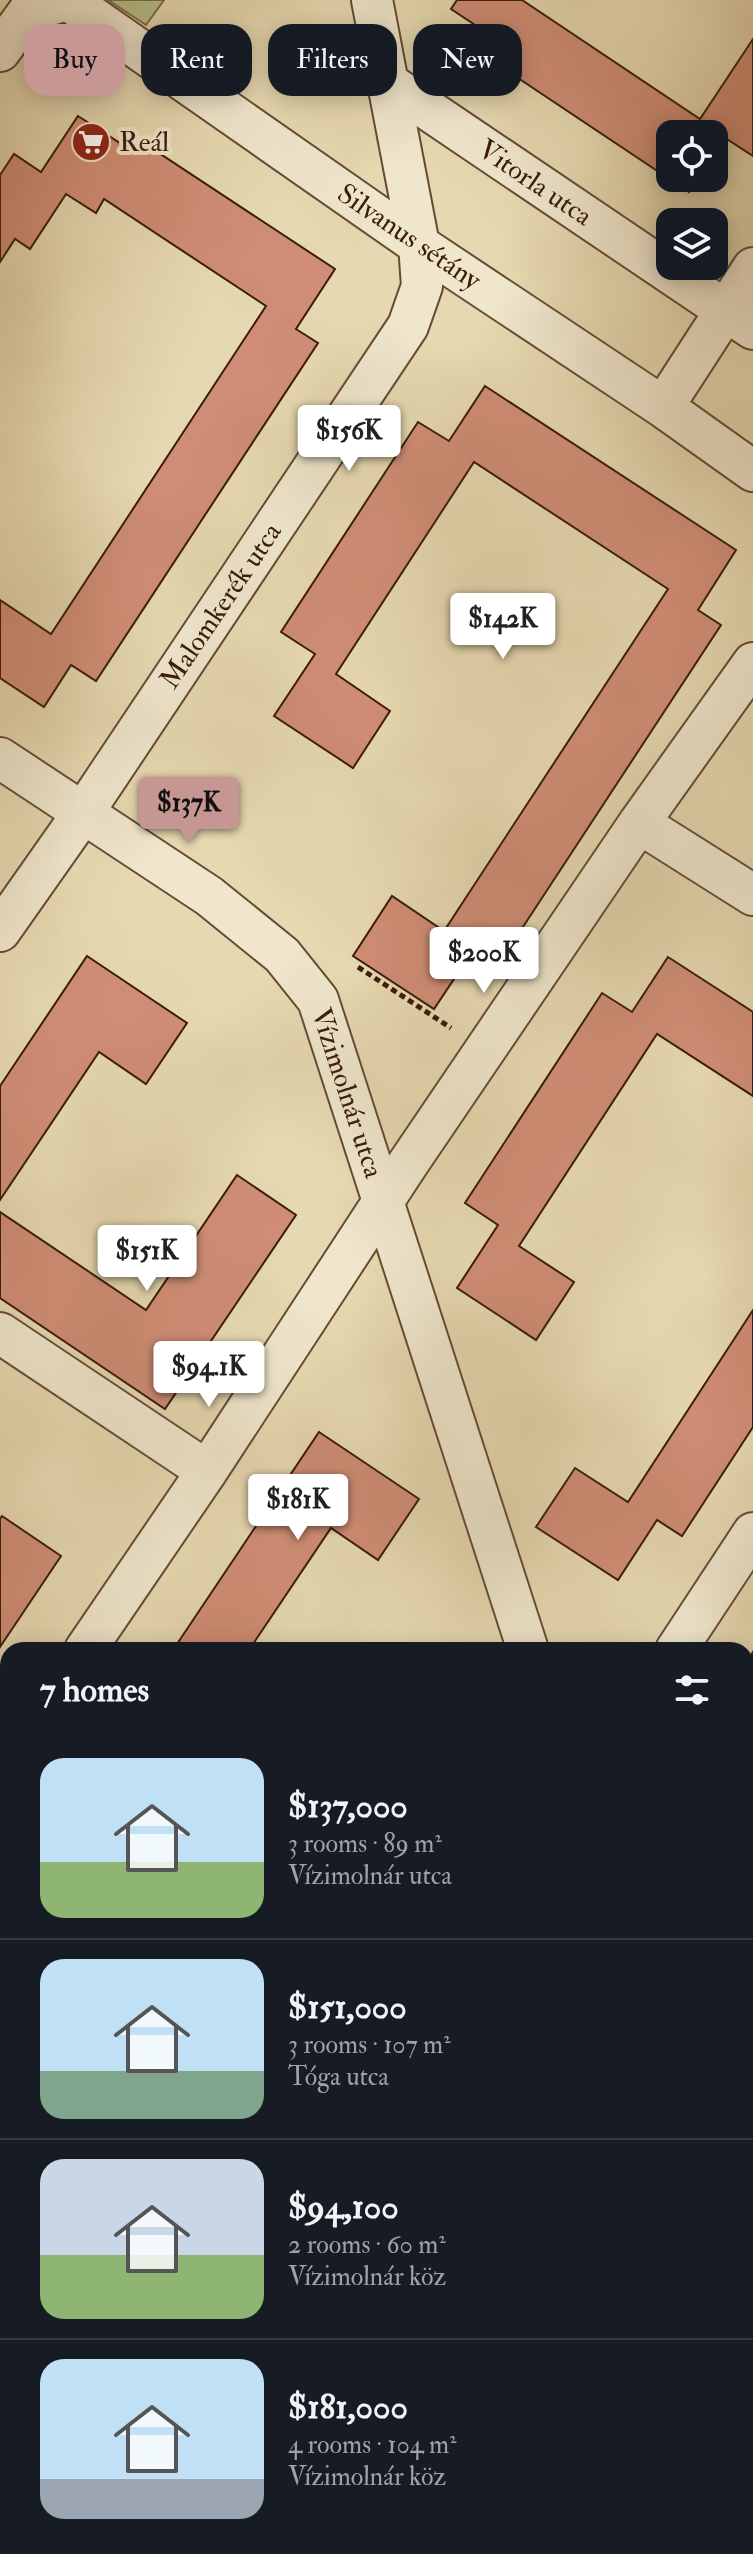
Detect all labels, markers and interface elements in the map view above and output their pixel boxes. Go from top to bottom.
chip: Buy [24,24,125,96]
chip: Rent [141,24,252,96]
chip: Filters [268,24,397,96]
chip: New [413,24,522,96]
map controls [656,120,728,280]
button: locate [656,120,728,192]
supermarket icon: Reál [70,121,112,163]
place label: Reál [119,125,169,160]
street label: Vitorla utca [471,132,599,234]
street label: Silvanus sétány [330,176,488,298]
button: layers [656,208,728,280]
pin: $156K [293,405,405,473]
text: $156K [316,415,382,447]
street label: Malomkerék utca [153,516,290,696]
pin: $142K [447,593,559,661]
text: $142K [468,603,538,635]
pin: $137K [133,777,245,845]
text: $137K [157,787,221,819]
pin: $200K [428,927,540,995]
text: $200K [448,937,520,969]
street label: Vízimolnár utca [303,1004,391,1183]
pin: $151K [91,1225,203,1293]
text: $151K [116,1235,178,1267]
pin: $94.1K [144,1341,274,1409]
text: $94.1K [171,1351,247,1383]
pin: $181K [242,1474,354,1542]
text: $181K [266,1484,330,1516]
icon: filters [670,1668,714,1712]
text: 7 homes [40,1669,149,1712]
text: $137,000 [288,1785,408,1828]
icon: home [104,1790,200,1886]
text: 3 rooms · 89 m² [288,1828,442,1860]
text: Vízimolnár utca [288,1860,452,1892]
text: $151,000 [288,1986,407,2029]
icon: home [104,1991,200,2087]
text: 3 rooms · 107 m² [288,2029,451,2061]
text: Tóga utca [288,2061,389,2093]
text: $94,100 [288,2186,399,2229]
icon: home [104,2191,200,2287]
text: 2 rooms · 60 m² [288,2229,446,2261]
text: Vízimolnár köz [288,2261,446,2293]
text: $181,000 [288,2386,408,2429]
icon: home [104,2391,200,2487]
text: 4 rooms · 104 m² [288,2429,457,2461]
text: Vízimolnár köz [288,2461,446,2493]

